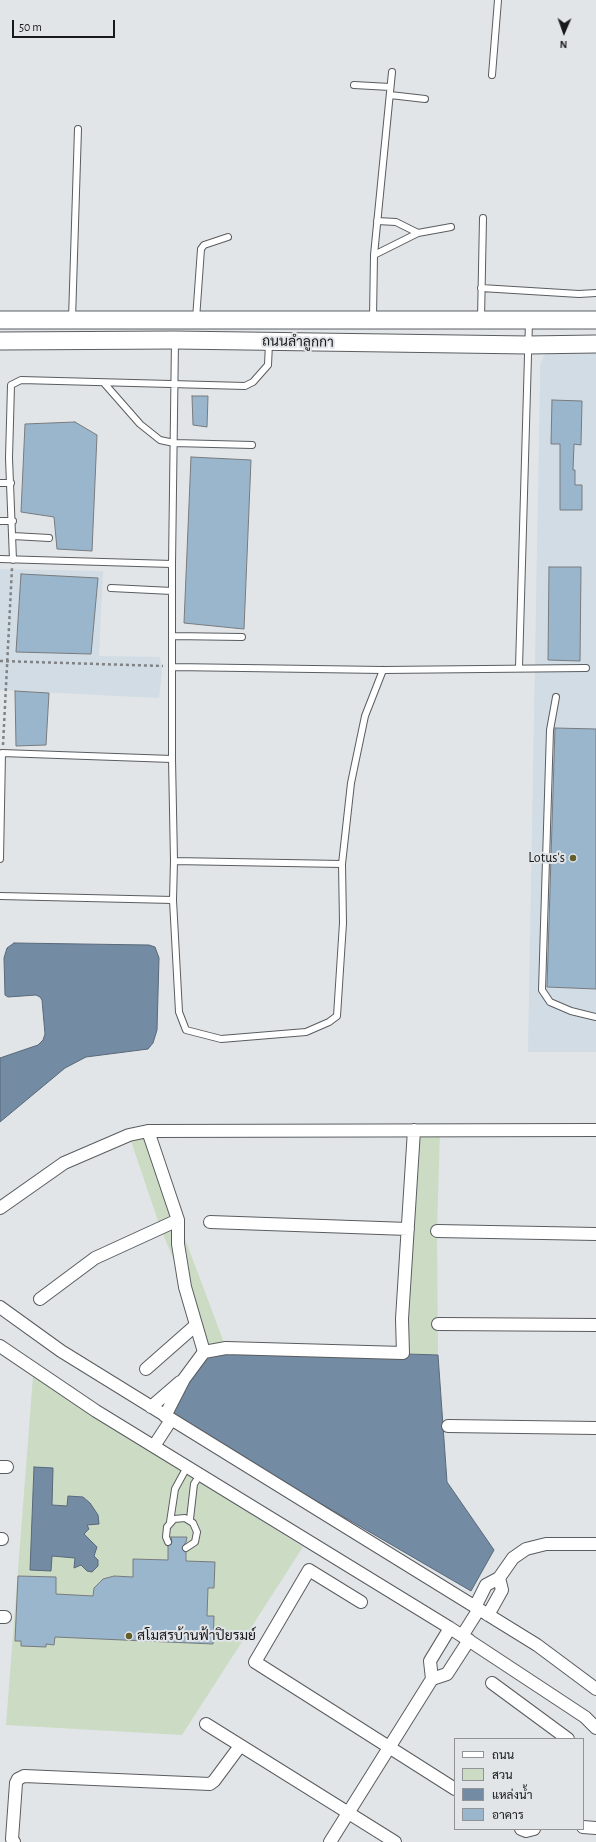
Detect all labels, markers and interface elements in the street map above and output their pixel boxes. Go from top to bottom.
scale bar [14,12,117,38]
north arrow [544,12,584,52]
text: 50 m [19,21,42,33]
text: N [560,39,568,50]
street label: ถนนลำลูกกา [262,333,334,351]
place label: Lotus's [528,850,565,866]
marker: Lotus's [568,853,578,863]
place label: สโมสรบ้านฟ้าปิยรมย์ [137,1628,256,1644]
marker: สโมสรบ้านฟ้าปิยรมย์ [124,1631,134,1641]
legend [454,1738,584,1830]
text: ถนน [492,1749,514,1761]
text: สวน [492,1769,513,1781]
text: แหล่งน้ำ [492,1789,532,1801]
text: อาคาร [492,1809,524,1821]

